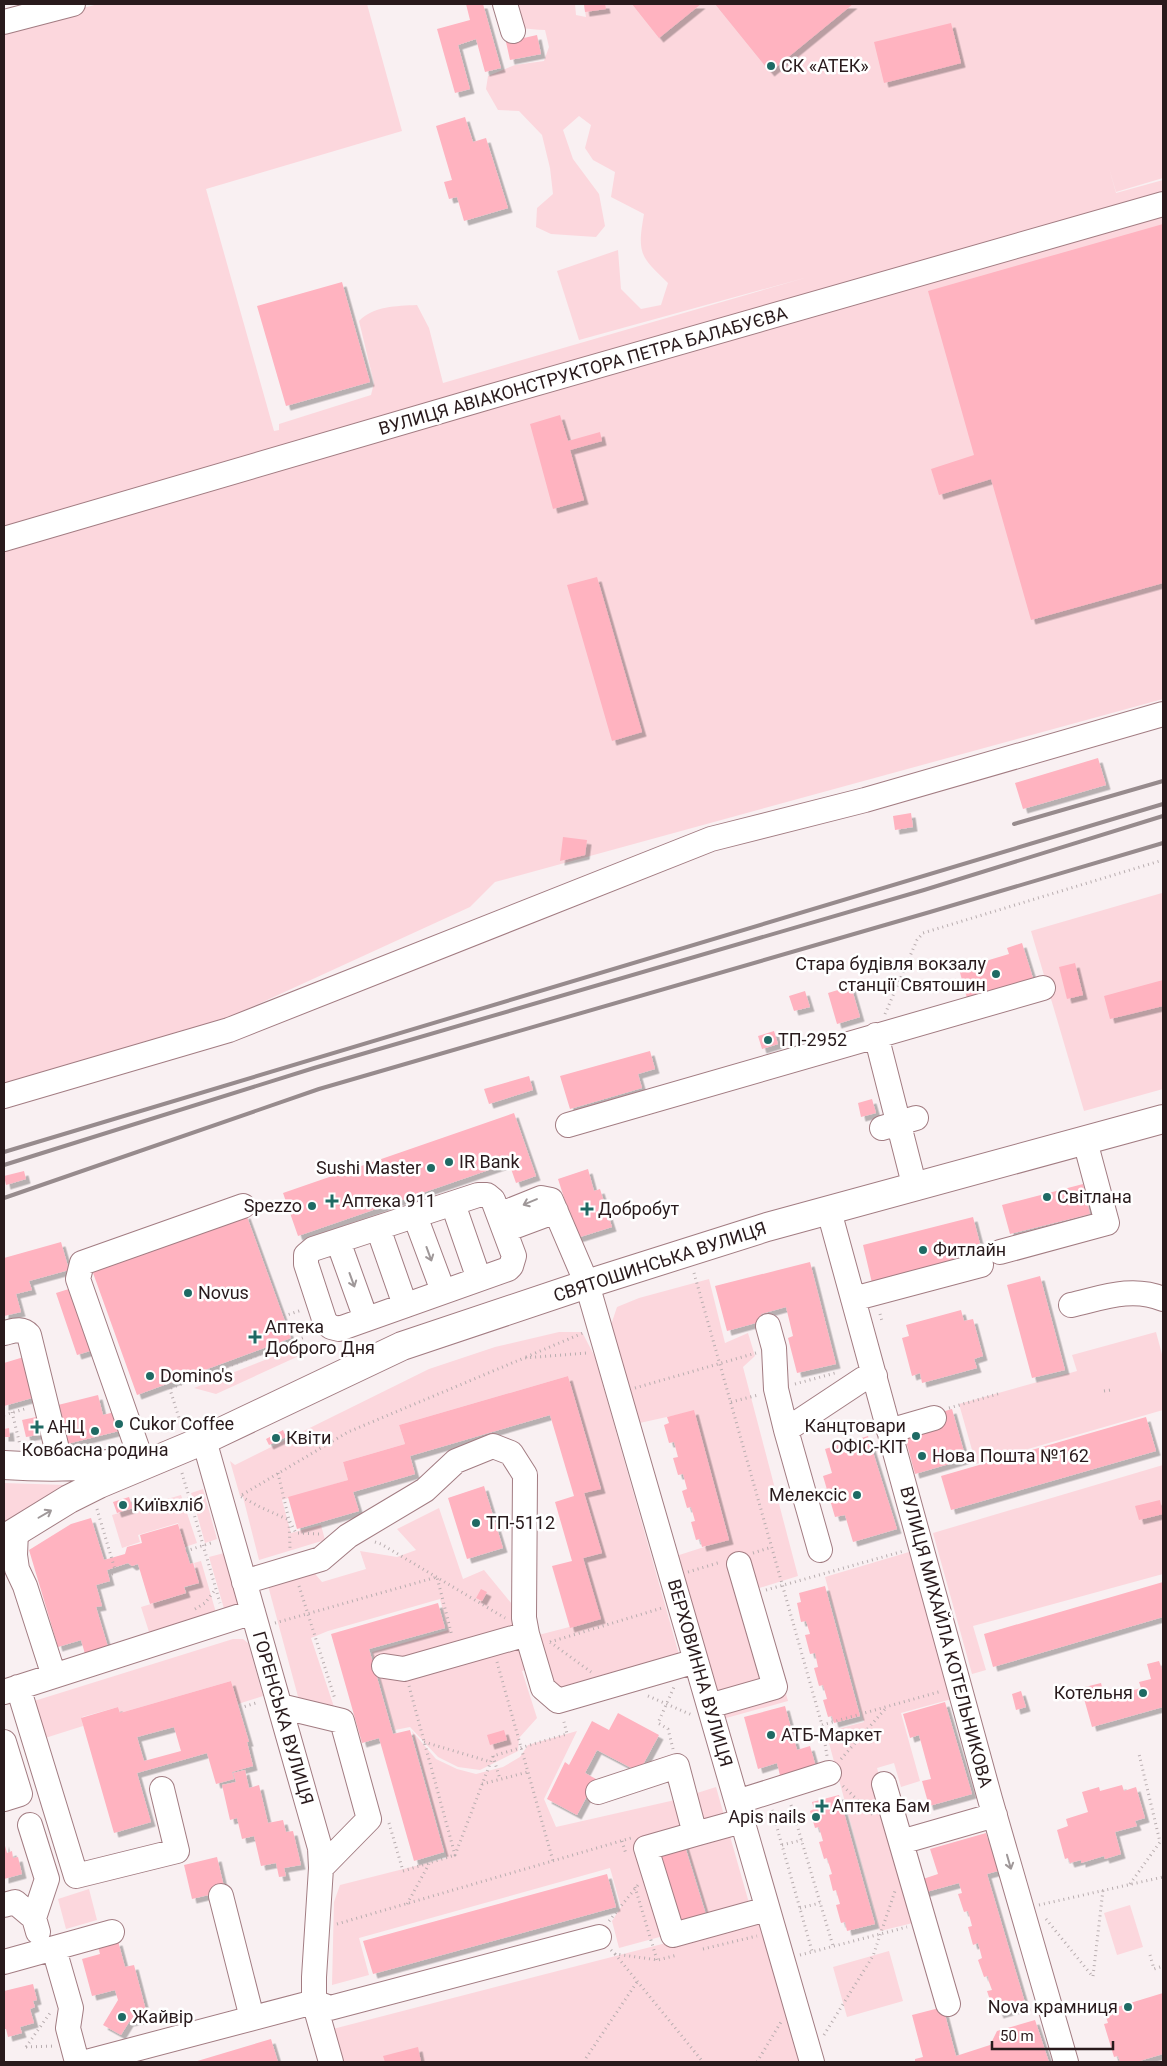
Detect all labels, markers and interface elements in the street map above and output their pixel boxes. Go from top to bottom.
place label: СК «АТЕК» [781,55,869,76]
marker: СК «АТЕК» [765,60,777,72]
street label: ВУЛИЦЯ АВІАКОНСТРУКТОРА ПЕТРА БАЛАБУЄВА [376,302,790,439]
place label: Стара будівля вокзалу станції Святошин [795,953,986,995]
marker: Стара будівля вокзалу станції Святошин [990,968,1002,980]
place label: ТП-2952 [778,1029,847,1050]
marker: ТП-2952 [762,1034,774,1046]
place label: IR Bank [459,1151,520,1172]
marker: IR Bank [443,1156,455,1168]
place label: Sushi Master [316,1157,421,1178]
marker: Sushi Master [425,1162,437,1174]
place label: Світлана [1057,1186,1132,1207]
place label: Аптека 911 [342,1190,436,1211]
marker: Світлана [1041,1191,1053,1203]
place label: Spezzo [244,1195,302,1216]
marker: Аптека 911 [326,1195,338,1207]
one-way arrow [523,1198,538,1208]
place label: Добробут [598,1198,679,1219]
marker: Spezzo [306,1200,318,1212]
marker: Добробут [580,1202,594,1216]
street label: СВЯТОШИНСЬКА ВУЛИЦЯ [551,1217,769,1306]
place label: Фитлайн [933,1239,1006,1260]
marker: Фитлайн [917,1244,929,1256]
one-way arrow [425,1245,434,1261]
one-way arrow [348,1272,357,1287]
place label: Novus [198,1282,249,1303]
marker: Novus [182,1287,194,1299]
place label: Аптека Доброго Дня [265,1316,375,1358]
marker: Аптека Доброго Дня [249,1331,261,1343]
place label: Domino's [160,1365,233,1386]
marker: Domino's [144,1370,156,1382]
place label: Cukor Coffee [129,1413,234,1434]
place label: Канцтовари ОФІС-КІТ [805,1415,906,1457]
place label: АНЦ [47,1416,85,1437]
marker: Cukor Coffee [113,1418,125,1430]
marker: АНЦ [31,1421,43,1433]
marker: Ковбасна родина [89,1425,101,1437]
place label: Квіти [286,1427,331,1448]
marker: Канцтовари ОФІС-КІТ [910,1430,922,1442]
marker: Квіти [270,1432,282,1444]
place label: Ковбасна родина [22,1439,168,1460]
place label: Нова Пошта №162 [932,1445,1089,1466]
marker: Нова Пошта №162 [916,1450,928,1462]
place label: Мелексіc [769,1484,847,1505]
street label: ВУЛИЦЯ МИХАЙЛА КОТЕЛЬНИКОВА [896,1484,997,1790]
marker: Мелексіc [851,1489,863,1501]
place label: Київхліб [133,1494,203,1515]
marker: Київхліб [117,1499,129,1511]
one-way arrow [38,1508,52,1518]
place label: ТП-5112 [486,1512,555,1533]
marker: ТП-5112 [470,1517,482,1529]
street label: ВЕРХОВИННА ВУЛИЦЯ [664,1577,737,1769]
street label: ГОРЕНСЬКА ВУЛИЦЯ [249,1629,318,1807]
place label: Котельня [1054,1682,1133,1703]
marker: Котельня [1137,1687,1149,1699]
place label: АТБ-Маркет [781,1724,882,1745]
marker: АТБ-Маркет [765,1729,777,1741]
place label: Аптека Бам [832,1795,930,1816]
marker: Аптека Бам [816,1800,828,1812]
place label: Apis nails [728,1806,806,1827]
marker: Apis nails [810,1811,822,1823]
one-way arrow [1004,1854,1014,1870]
place label: Nova крамниця [988,1996,1118,2017]
marker: Nova крамниця [1122,2001,1134,2013]
place label: Жайвір [132,2006,193,2027]
marker: Жайвір [116,2011,128,2023]
scale bar [992,2018,1113,2050]
text: 50 m [1000,2027,1034,2045]

